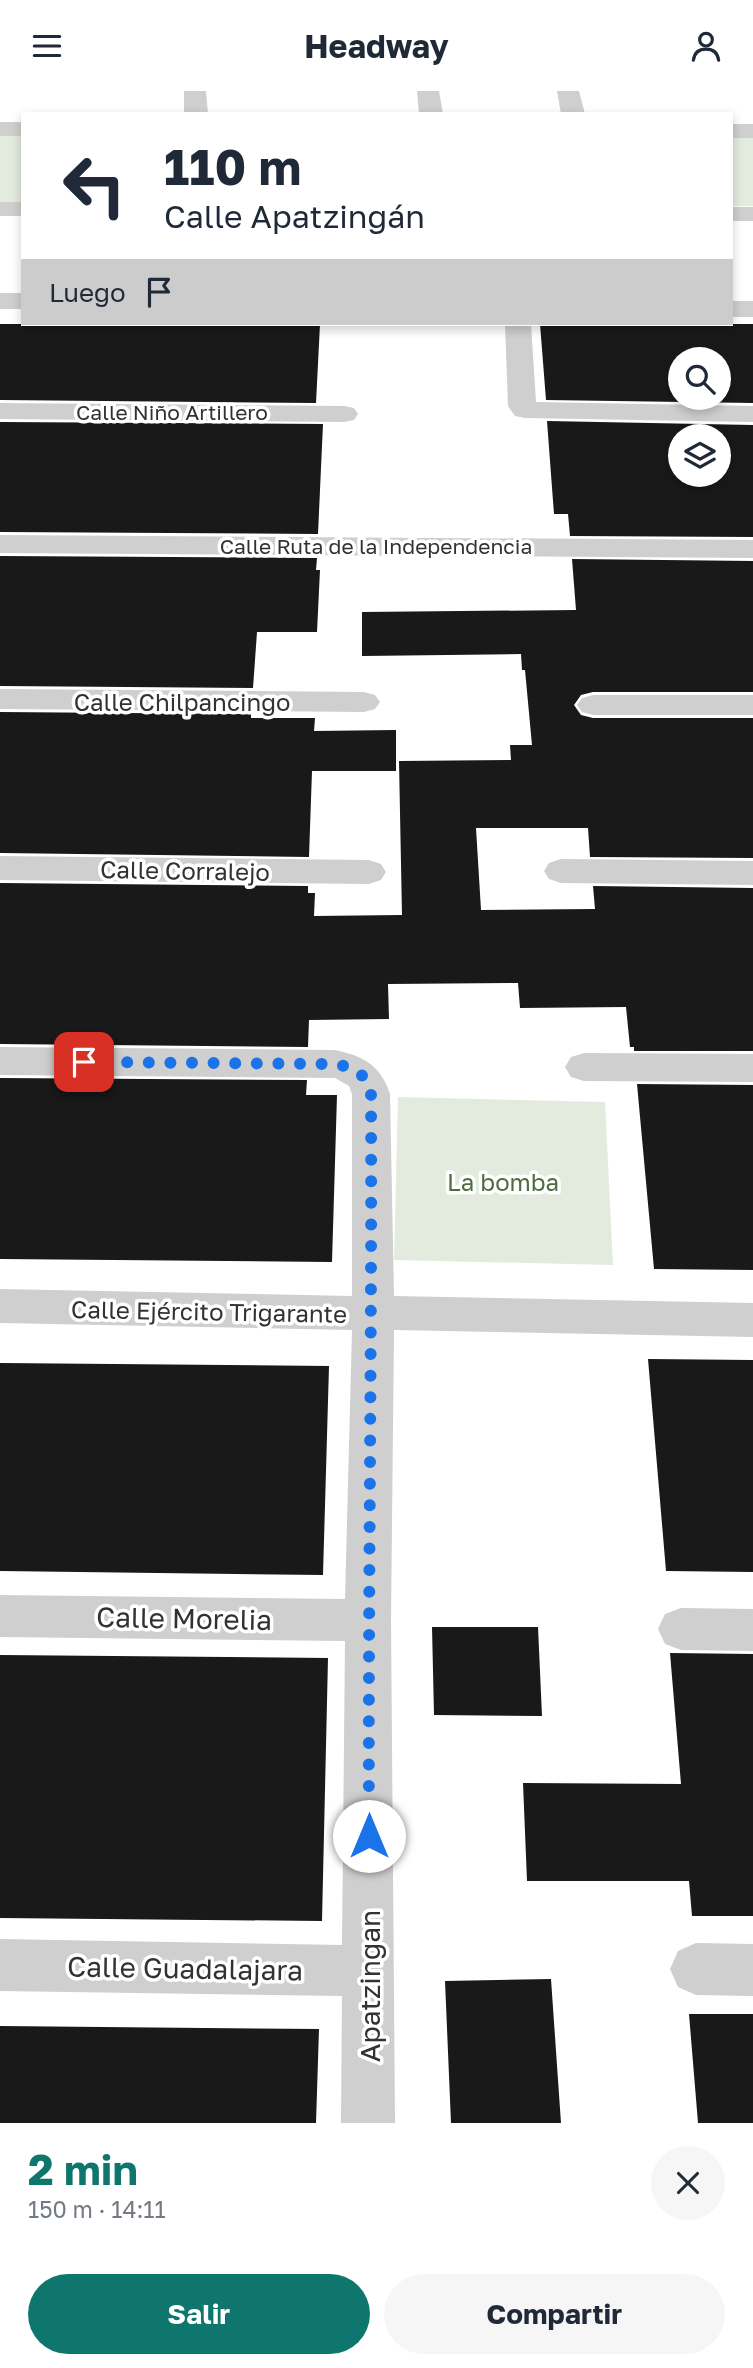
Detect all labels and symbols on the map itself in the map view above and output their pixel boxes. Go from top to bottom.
street label: Calle Niño Artillero [76,399,268,425]
street label: Calle Ruta de la Independencia [220,533,532,559]
street label: Calle Chilpancingo [74,687,290,716]
street label: Calle Corralejo [100,854,270,886]
pin [54,1032,114,1092]
park label: La bomba [447,1167,559,1196]
street label: Calle Ejército Trigarante [71,1294,347,1328]
street label: Calle Morelia [96,1600,272,1636]
position arrow [332,1799,406,1873]
street label: Apatzingan [353,1910,386,2062]
street label: Calle Guadalajara [67,1949,303,1987]

